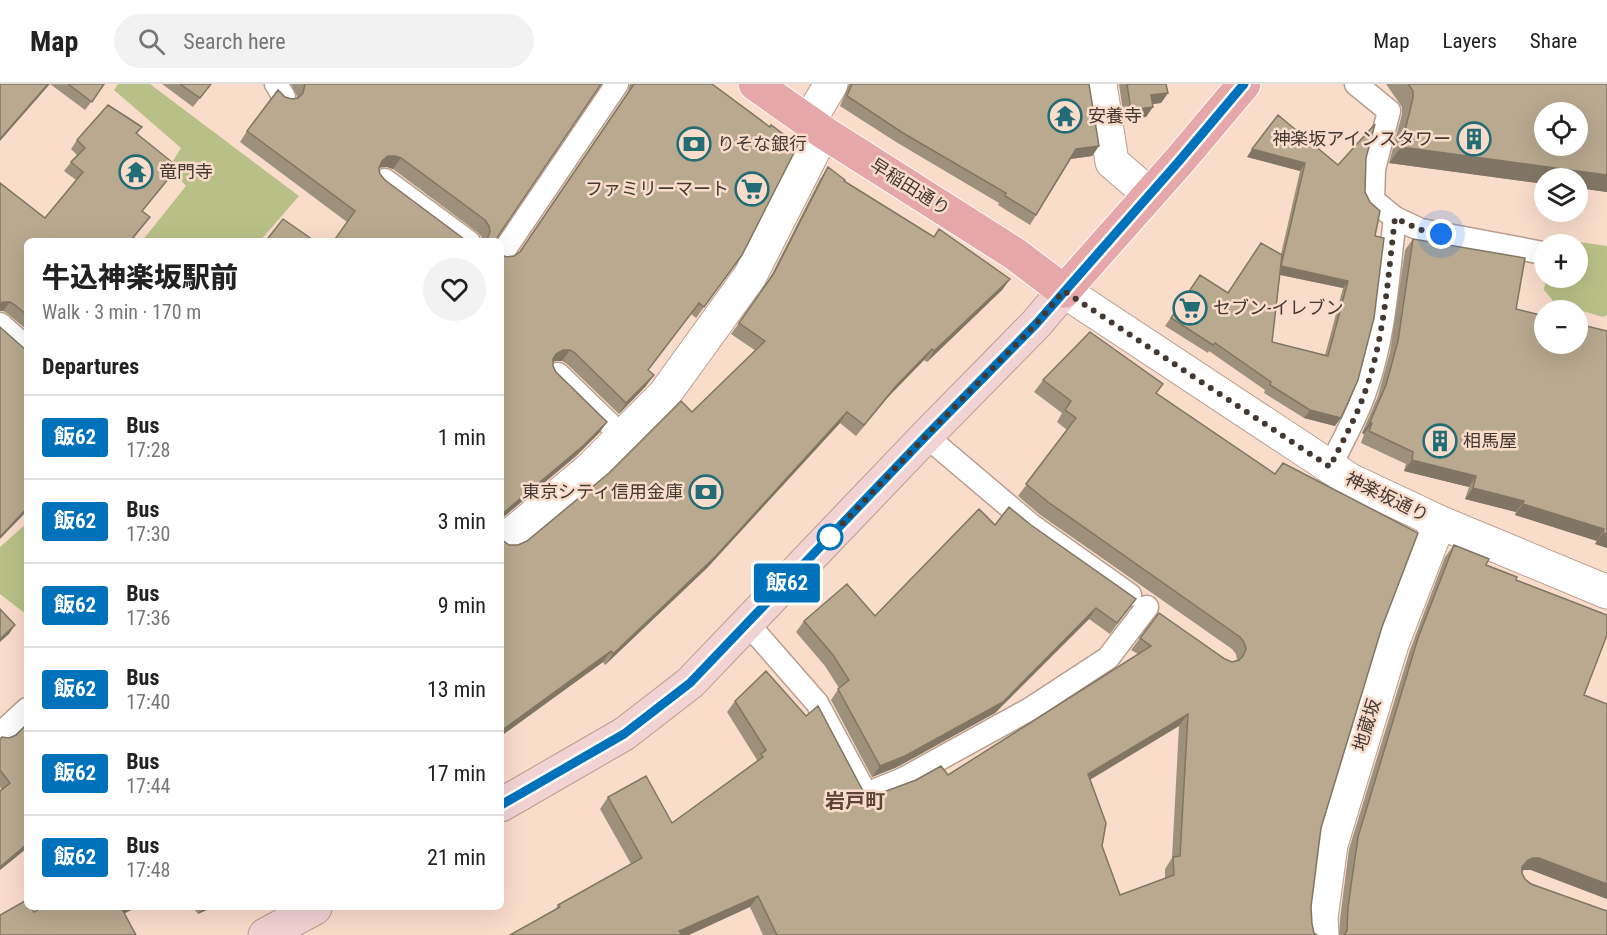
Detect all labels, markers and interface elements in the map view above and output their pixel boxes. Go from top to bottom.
search box [114,14,534,68]
text: Map [30,25,78,58]
icon: search [135,25,168,58]
text: Search here [183,29,286,54]
text: Map [1373,29,1410,53]
text: Layers [1443,29,1497,53]
text: Share [1530,29,1577,53]
temple icon: 安養寺 [1047,98,1083,134]
map controls [1534,102,1588,354]
button: locate [1534,102,1588,156]
place label: 安養寺 [1088,105,1142,126]
building icon: 神楽坂アインスタワー [1456,121,1492,157]
bank icon: りそな銀行 [676,126,712,162]
place label: 神楽坂アインスタワー [1272,128,1451,149]
place label: りそな銀行 [717,133,807,154]
temple icon: 竜門寺 [118,154,154,190]
street label: 早稲田通り [867,154,954,219]
place label: 竜門寺 [159,161,213,182]
button: layers [1534,168,1588,222]
supermarket icon: ファミリーマート [734,171,770,207]
place label: ファミリーマート [585,178,729,199]
your location [1426,219,1456,249]
button: + [1534,234,1588,288]
button: heart [423,258,486,321]
text: 牛込神楽坂駅前 [42,261,238,294]
supermarket icon: セブン-イレブン [1172,290,1208,326]
place label: セブン-イレブン [1213,297,1343,318]
text: Walk · 3 min · 170 m [42,300,201,324]
button: − [1534,300,1588,354]
text: Departures [42,354,139,379]
text: Bus [126,413,159,438]
building icon: 相馬屋 [1422,423,1458,459]
text: 飯62 [54,425,96,449]
text: 1 min [438,425,486,450]
place label: 相馬屋 [1463,430,1517,451]
text: 17:28 [126,438,170,462]
street label: 神楽坂通り [1342,467,1432,526]
bank icon: 東京シティ信用金庫 [688,474,724,510]
place label: 東京シティ信用金庫 [522,481,683,502]
text: Bus [126,497,159,522]
text: 飯62 [54,509,96,533]
text: 3 min [438,509,486,534]
text: 17:30 [126,522,170,546]
unlabelled marker [817,524,843,550]
line badge: 飯62 [752,564,822,602]
text: 飯62 [766,571,808,595]
text: Bus [126,581,159,606]
text: 飯62 [54,593,96,617]
text: 9 min [438,593,486,618]
text: 17:36 [126,606,170,630]
text: Bus [126,665,159,690]
text: 飯62 [54,677,96,701]
text: 13 min [427,677,486,702]
text: 17:40 [126,690,170,714]
street label: 地蔵坂 [1349,696,1384,754]
text: Bus [126,749,159,774]
text: 飯62 [54,761,96,785]
text: 17 min [427,761,486,786]
text: 17:44 [126,774,170,798]
district label: 岩戸町 [825,789,885,813]
text: Bus [126,833,159,858]
text: 飯62 [54,845,96,869]
text: 21 min [427,845,486,870]
text: 17:48 [126,858,170,882]

